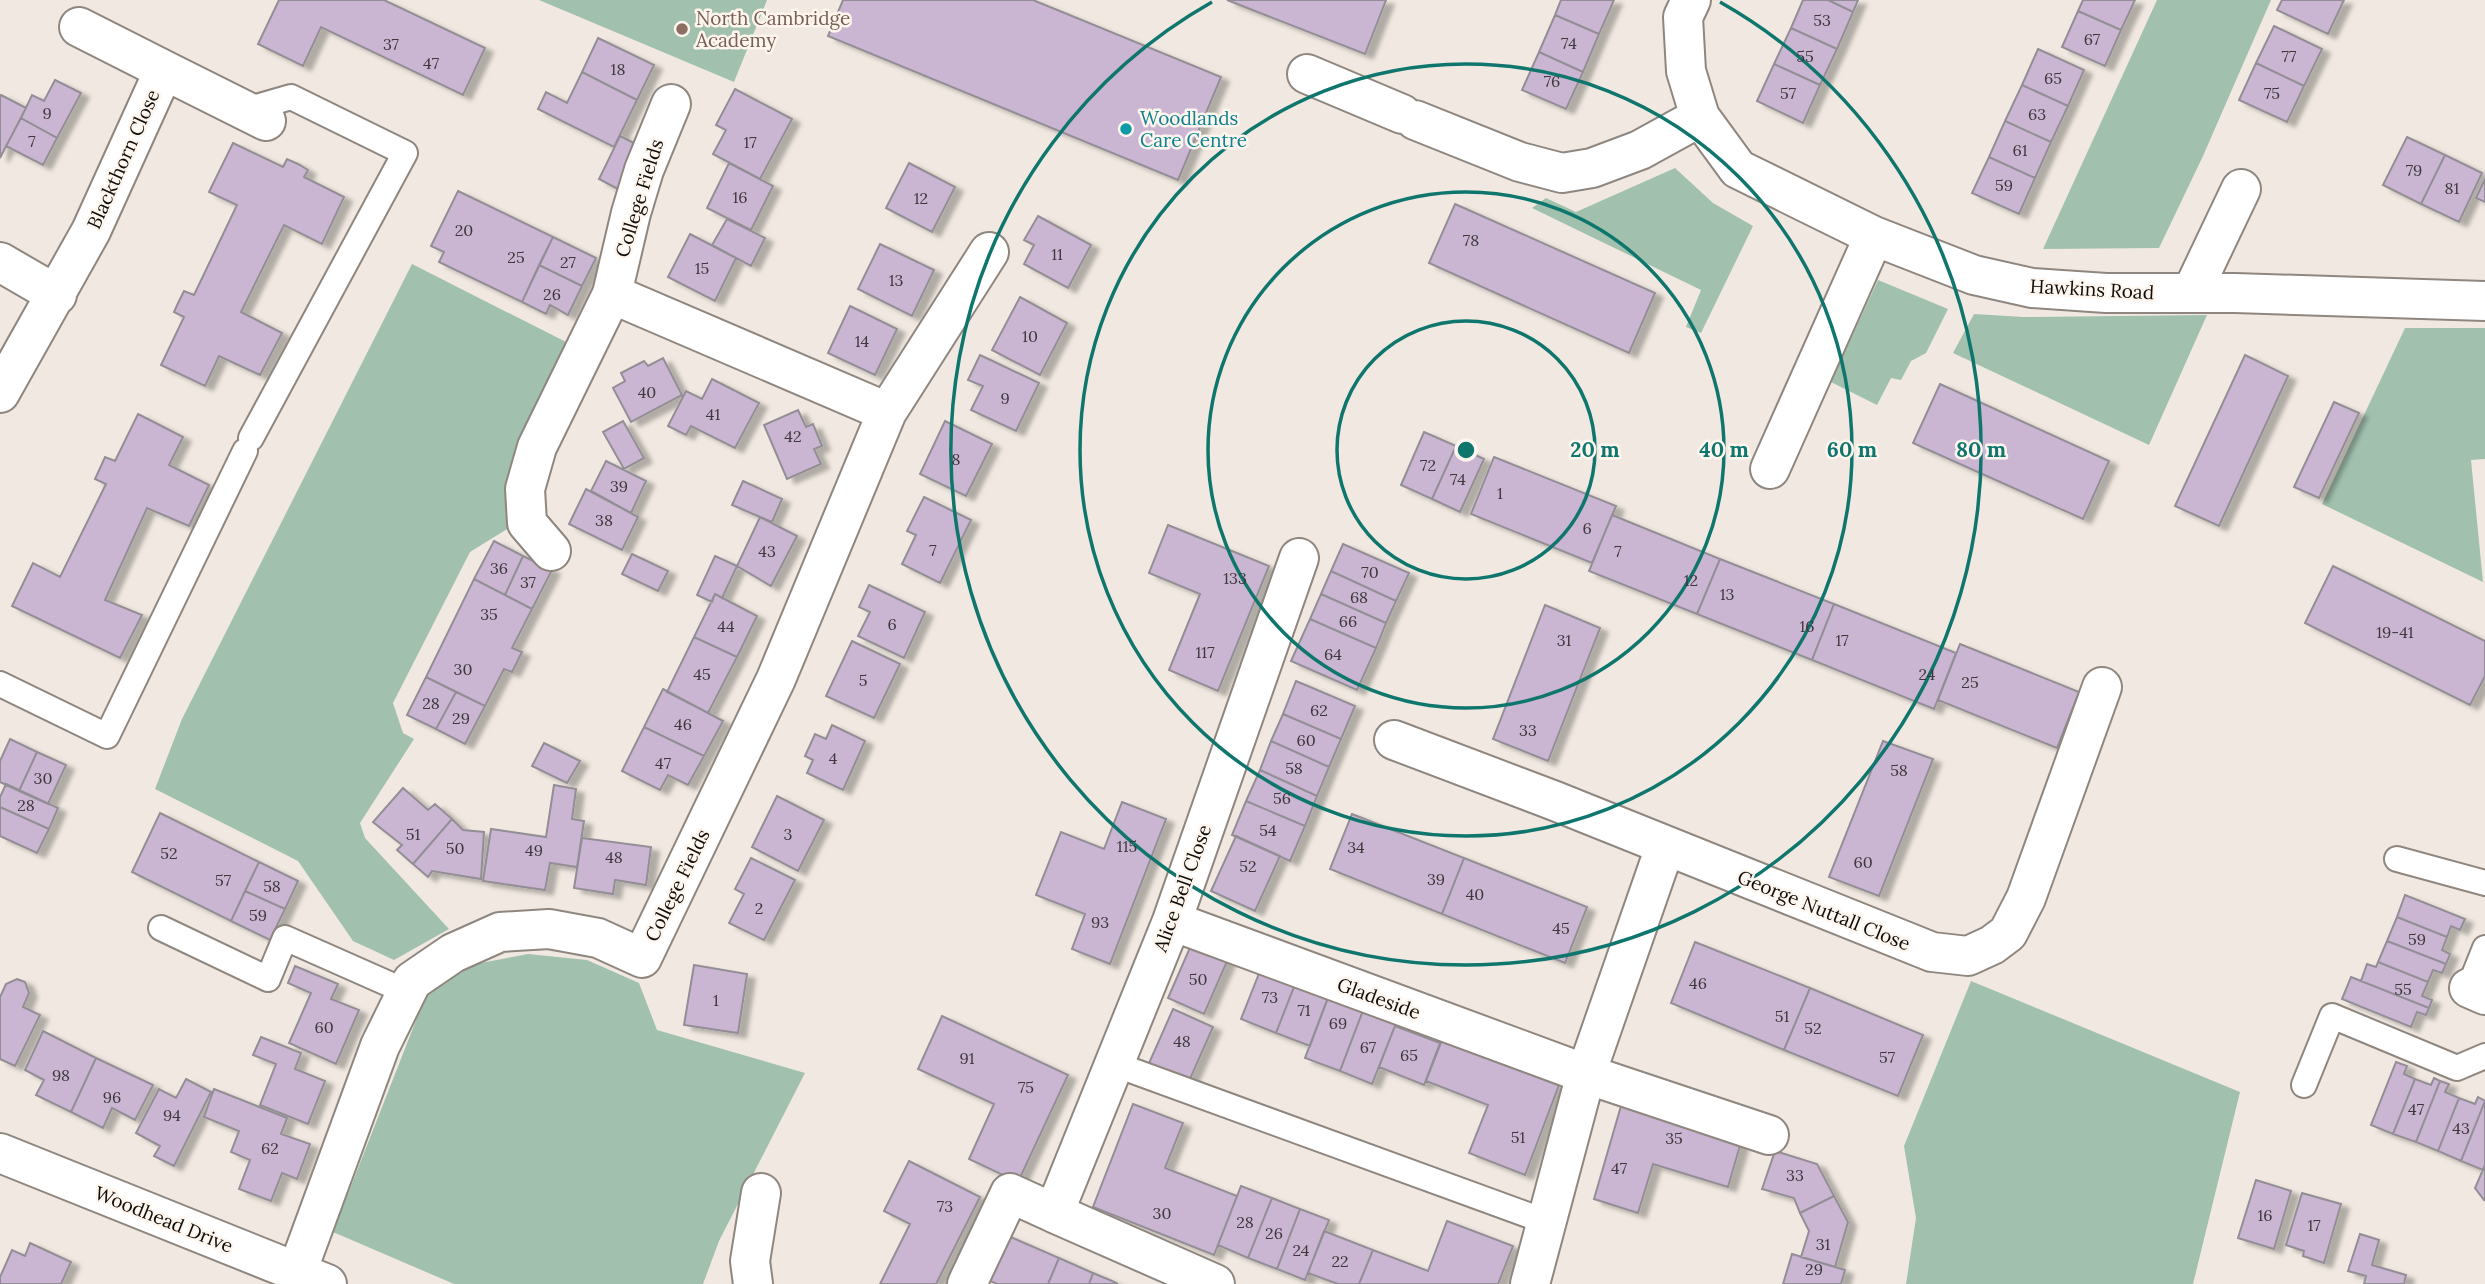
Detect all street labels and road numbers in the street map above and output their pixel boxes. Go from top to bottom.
street label: Blackthorn Close [81,86,165,232]
street label: College Fields [610,136,668,260]
street label: Hawkins Road [2029,274,2155,304]
street label: Alice Bell Close [1147,821,1216,956]
street label: College Fields [639,825,715,945]
street label: George Nuttall Close [1734,864,1914,956]
street label: Gladeside [1334,972,1424,1024]
street label: Woodhead Drive [91,1180,237,1258]

